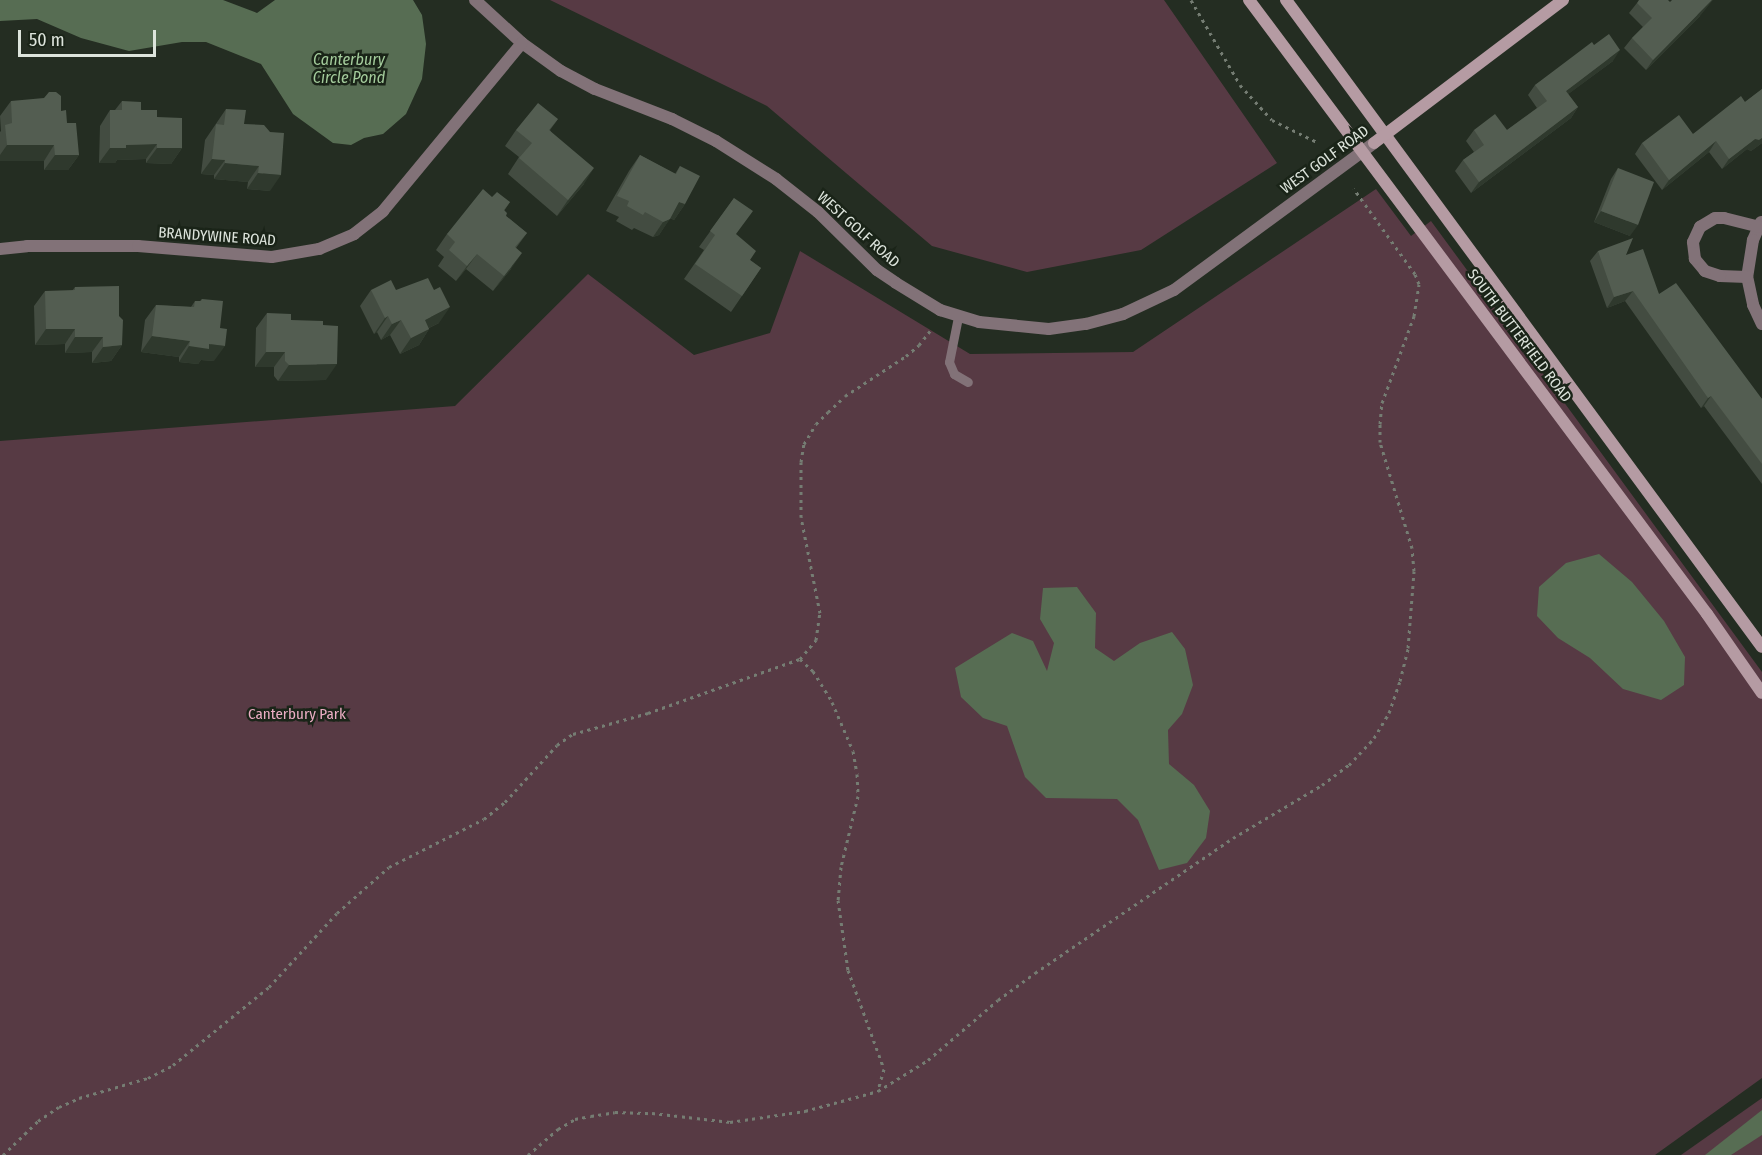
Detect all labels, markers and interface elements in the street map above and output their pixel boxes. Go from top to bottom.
scale bar [21,18,159,56]
text: 50 m [29,29,65,51]
water label: Canterbury Circle Pond [313,50,385,88]
street label: WEST GOLF ROAD [1277,122,1373,198]
street label: WEST GOLF ROAD [813,188,903,272]
street label: BRANDYWINE ROAD [158,224,276,250]
street label: SOUTH BUTTERFIELD ROAD [1463,266,1575,406]
park label: Canterbury Park [248,706,346,724]

